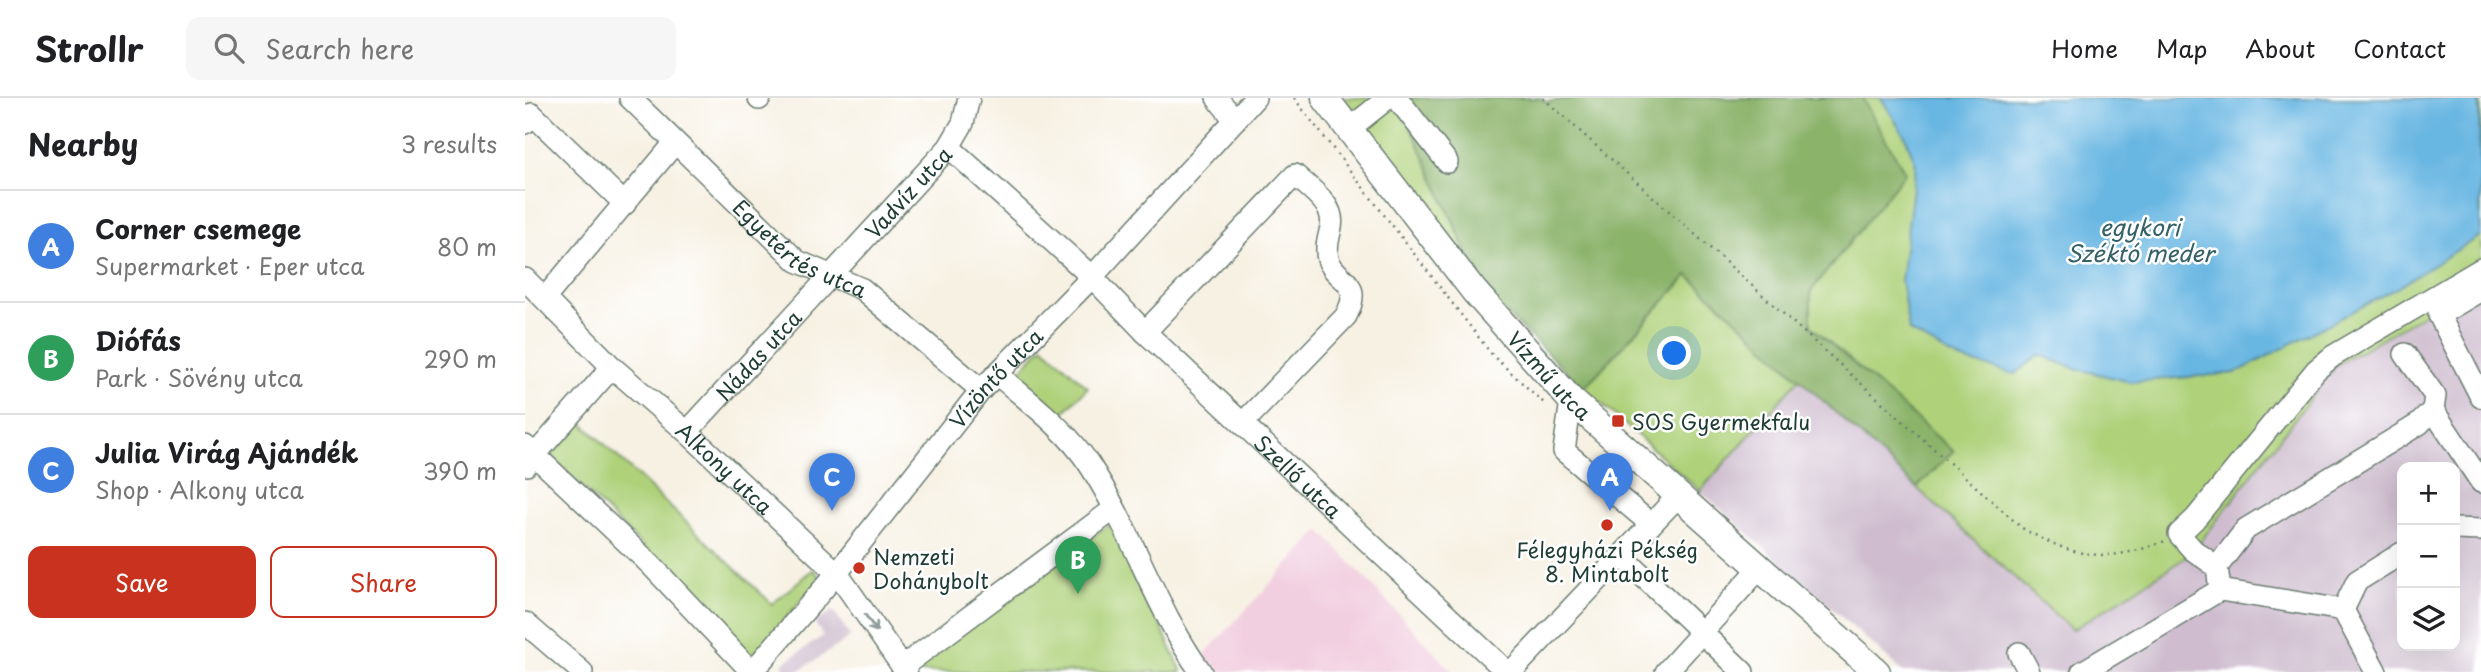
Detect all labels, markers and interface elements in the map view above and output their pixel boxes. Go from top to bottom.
search box [186,17,676,80]
text: Strollr [35,23,144,73]
icon: search [210,29,248,67]
text: Search here [266,29,414,68]
text: Home [2051,30,2118,66]
text: Map [2156,30,2207,66]
text: About [2245,30,2315,66]
text: Contact [2353,30,2446,66]
text: Nearby [28,121,138,166]
text: 3 results [401,126,497,161]
street label: Vadvíz utca [857,138,959,245]
street label: Egyetértés utca [726,191,872,305]
text: Corner csemege [95,209,301,248]
water label: egykori Széktó meder [2066,209,2217,270]
text: A [42,229,60,264]
text: 80 m [437,229,497,264]
text: Supermarket · Eper utca [95,248,365,283]
street label: Nádas utca [708,302,808,408]
street label: Vízöntő utca [941,320,1050,435]
text: Diófás [95,321,181,360]
street label: Vízmű utca [1500,323,1599,427]
your location [1657,336,1691,370]
text: B [43,341,59,376]
text: 290 m [424,341,497,376]
text: Park · Sövény utca [95,360,303,395]
place label: SOS Gyermekfalu [1632,405,1810,437]
marker: SOS Gyermekfalu [1610,413,1626,429]
street label: Alkony utca [669,414,781,521]
street label: Szellő utca [1247,427,1349,525]
text: Julia Virág Ajándék [95,433,358,472]
text: C [42,453,60,488]
text: 390 m [423,453,497,488]
pin: C [809,453,855,511]
pin: A [1587,453,1633,511]
map controls [2397,462,2460,651]
button: + [2397,462,2460,525]
text: Shop · Alkony utca [95,472,304,507]
marker: Félegyházi Pékség 8. Mintabolt [1599,517,1615,533]
button: − [2397,525,2460,588]
place label: Félegyházi Pékség 8. Mintabolt [1516,533,1698,589]
pin: B [1055,536,1101,594]
place label: Nemzeti Dohánybolt [873,540,989,596]
button: Save [28,546,256,618]
button: Share [270,546,497,618]
marker: Nemzeti Dohánybolt [851,560,867,576]
button: layers [2397,588,2460,651]
one-way arrow [864,613,878,632]

